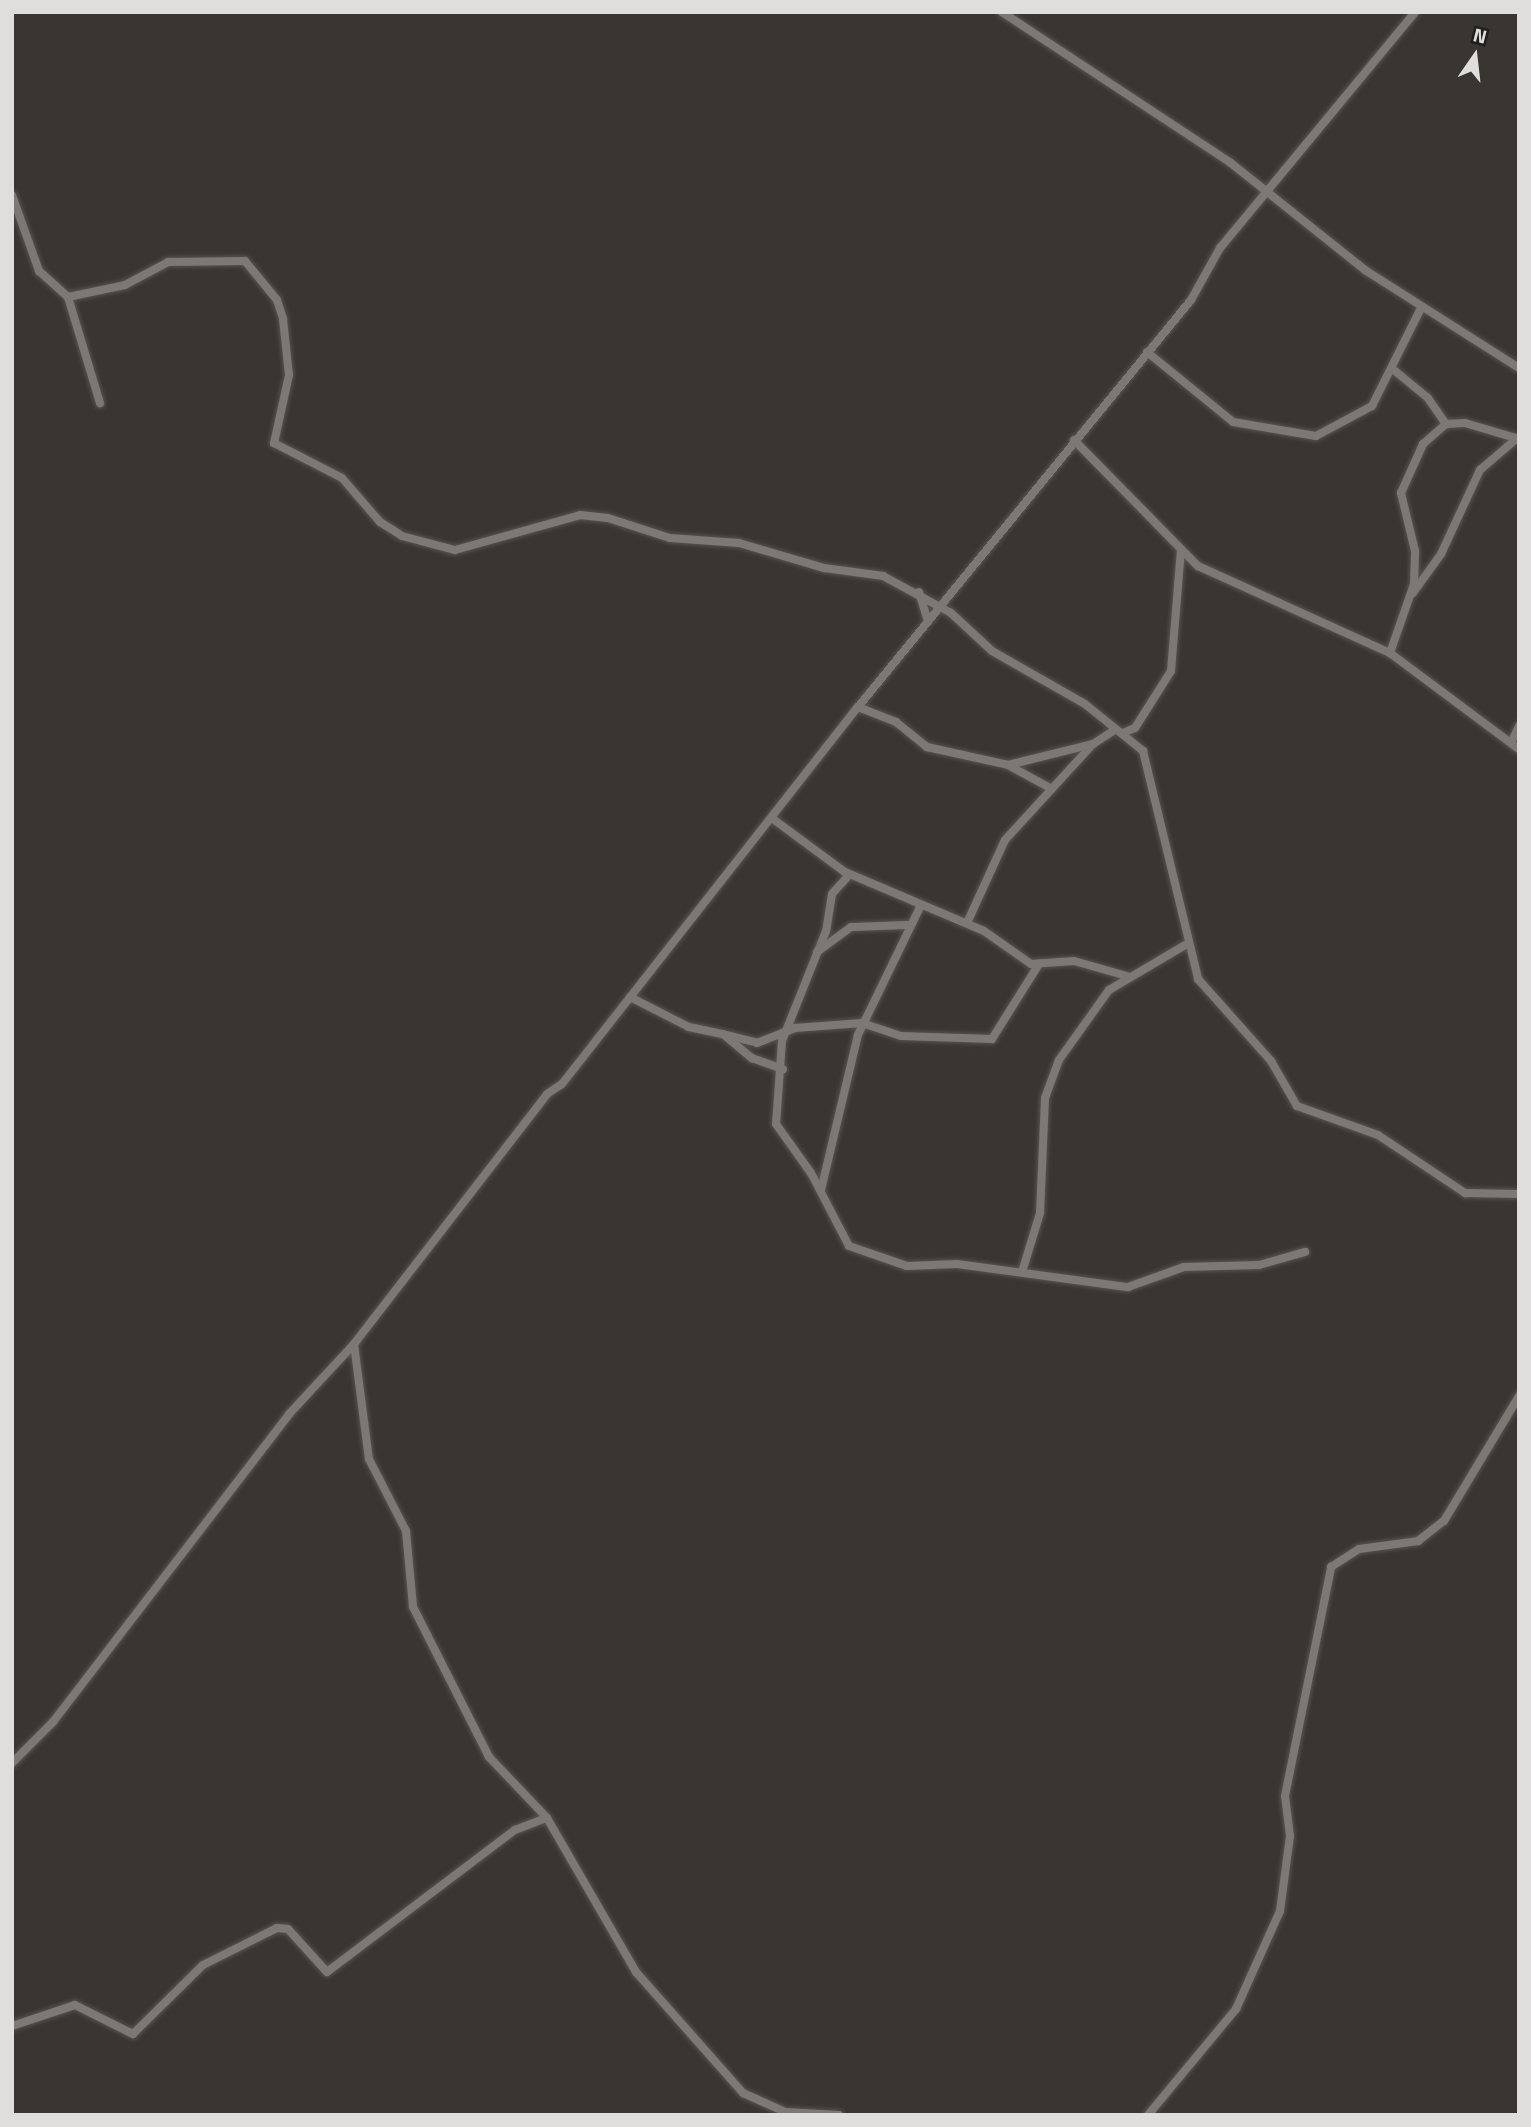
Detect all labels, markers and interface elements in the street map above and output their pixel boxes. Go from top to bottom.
text: N [1470,19,1490,51]
north arrow [1440,21,1510,91]

